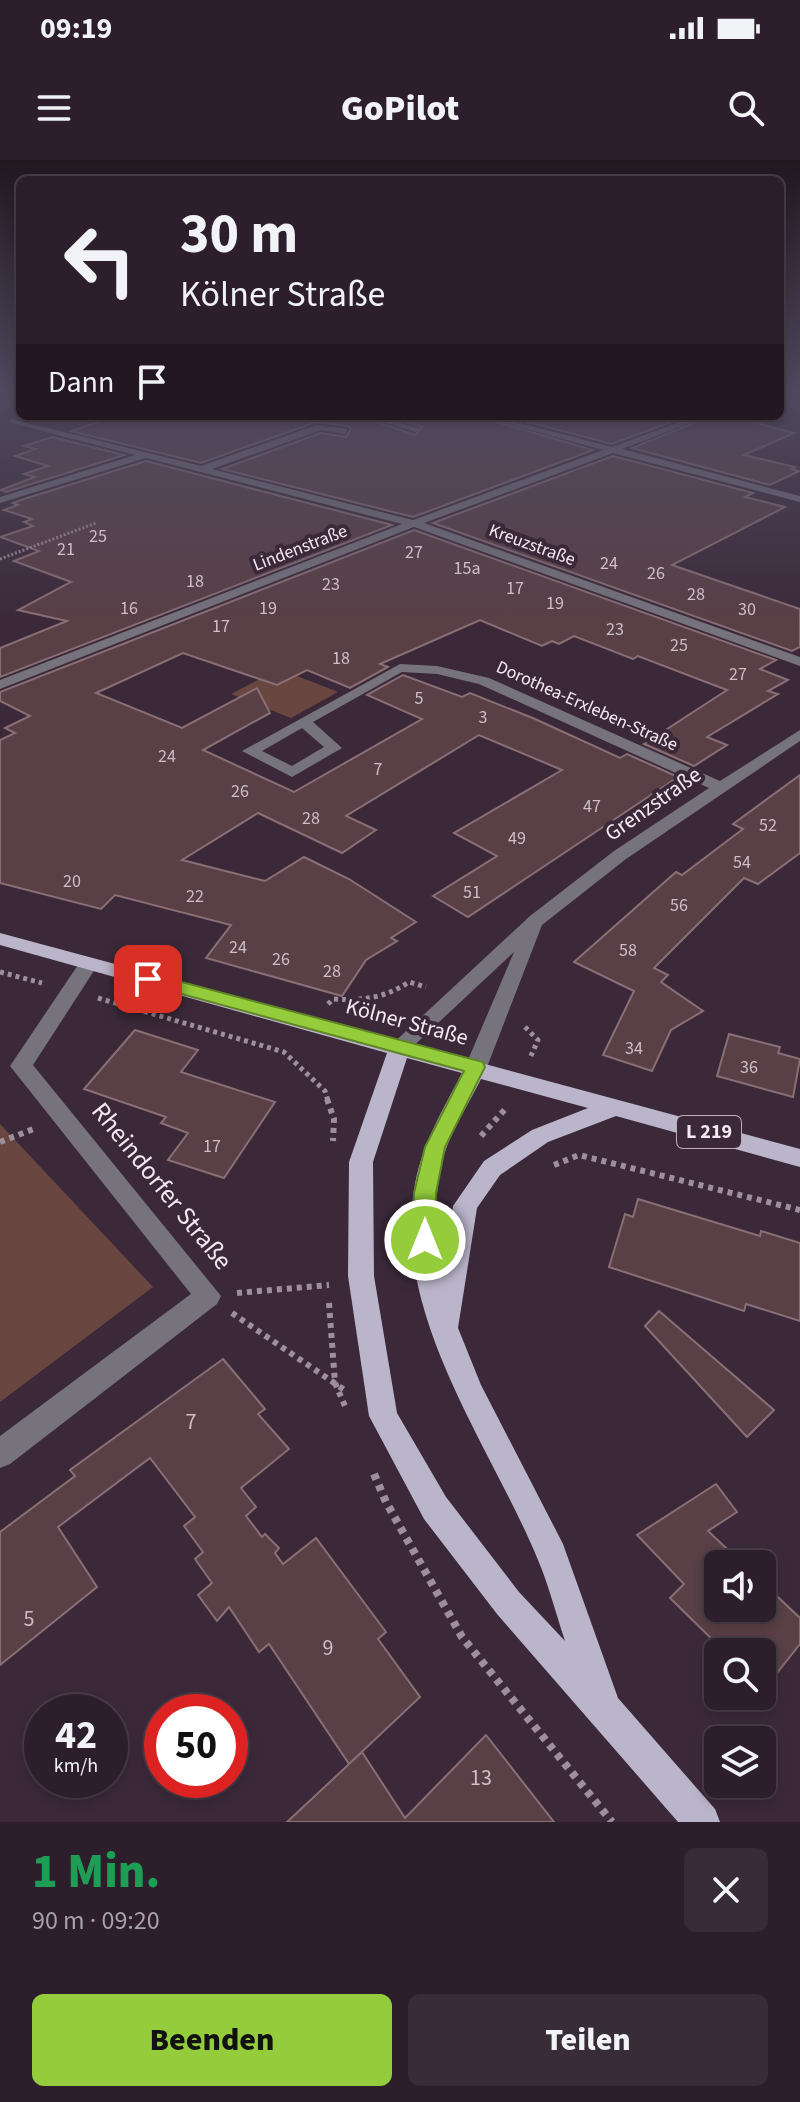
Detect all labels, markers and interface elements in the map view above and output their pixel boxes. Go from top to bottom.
text: 09:19 [40,7,112,50]
text: GoPilot [341,83,459,134]
icon: menu [32,86,76,130]
icon: search [724,86,768,130]
text: 30 m [180,195,298,274]
icon: left [48,208,152,312]
text: Kölner Straße [180,269,385,320]
icon: arrive [130,360,174,404]
text: Dann [48,361,114,404]
street label: Kreuzstraße [485,518,579,572]
street label: Lindenstraße [249,519,351,577]
house number: 25 [89,524,107,549]
house number: 21 [57,537,75,562]
house number: 27 [405,540,423,565]
house number: 24 [600,551,618,576]
house number: 15a [454,556,480,581]
house number: 26 [647,561,665,586]
house number: 18 [186,569,204,594]
house number: 23 [322,572,340,597]
house number: 17 [506,576,524,601]
house number: 28 [687,582,705,607]
house number: 19 [546,591,564,616]
house number: 16 [120,596,138,621]
house number: 19 [259,596,277,621]
house number: 30 [738,597,756,622]
house number: 17 [212,614,230,639]
house number: 23 [606,617,624,642]
house number: 25 [670,633,688,658]
house number: 18 [332,646,350,671]
street label: Dorothea-Erxleben-Straße [492,655,682,757]
house number: 27 [729,662,747,687]
house number: 5 [415,686,424,711]
house number: 3 [479,705,488,730]
house number: 24 [158,744,176,769]
house number: 7 [374,757,383,782]
street label: Grenzstraße [598,759,708,849]
house number: 26 [231,779,249,804]
house number: 47 [583,794,601,819]
house number: 28 [302,806,320,831]
house number: 52 [759,813,777,838]
house number: 49 [508,826,526,851]
house number: 54 [733,850,751,875]
house number: 20 [63,869,81,894]
house number: 51 [463,880,481,905]
house number: 22 [186,884,204,909]
house number: 56 [670,893,688,918]
house number: 24 [229,935,247,960]
house number: 58 [619,938,637,963]
pin [114,945,182,1013]
house number: 26 [272,947,290,972]
icon: arrive [126,957,170,1001]
house number: 28 [323,959,341,984]
street label: Kölner Straße [342,990,472,1054]
house number: 34 [625,1036,643,1061]
house number: 36 [740,1055,758,1080]
street label: Rheindorfer Straße [83,1094,241,1278]
road number: L 219 [677,1116,741,1148]
house number: 17 [203,1134,221,1159]
position arrow [383,1198,467,1282]
house number: 7 [186,1406,197,1438]
map controls [704,1550,776,1798]
button: sound [704,1550,776,1622]
house number: 5 [24,1603,34,1635]
house number: 9 [323,1632,333,1664]
button: search [704,1638,776,1710]
speed limit sign: 50 [144,1694,248,1798]
text: 42 [55,1707,97,1764]
button: layers [704,1726,776,1798]
text: km/h [54,1752,98,1780]
house number: 13 [470,1762,492,1794]
text: 1 Min. [32,1838,160,1906]
button: close [684,1848,768,1932]
text: 90 m · 09:20 [32,1902,160,1939]
button: Beenden [32,1994,392,2086]
button: Teilen [408,1994,768,2086]

